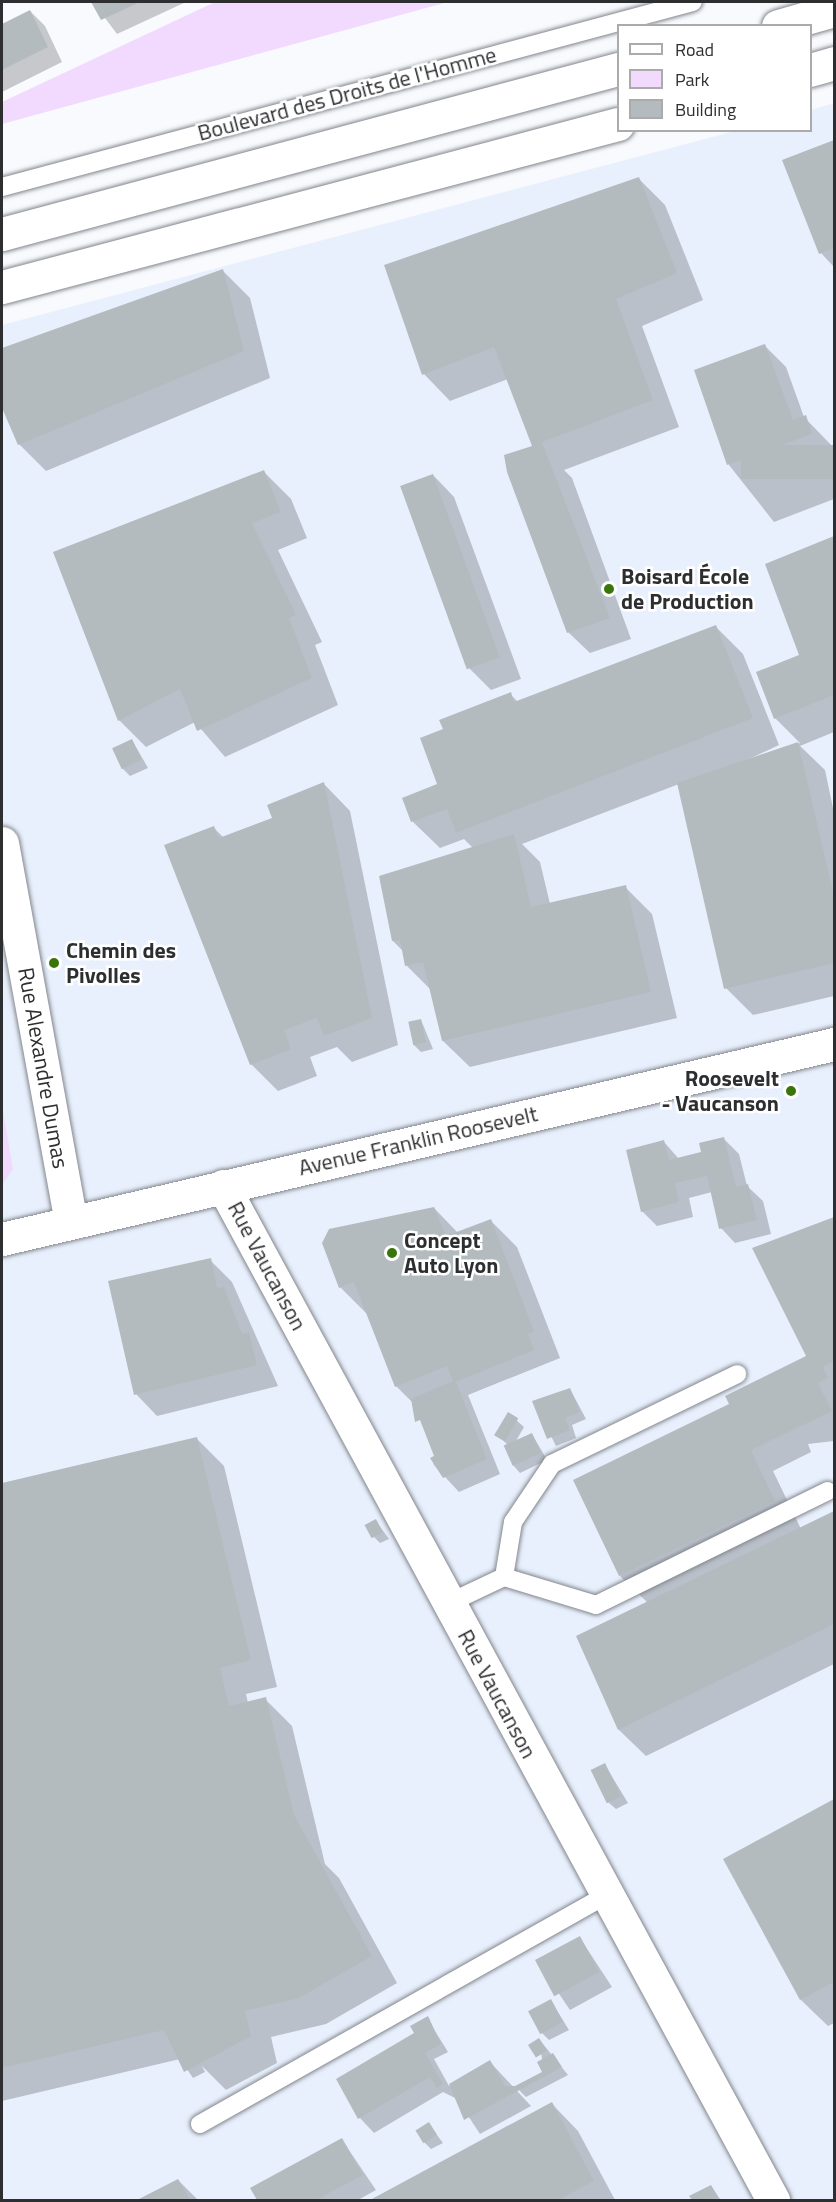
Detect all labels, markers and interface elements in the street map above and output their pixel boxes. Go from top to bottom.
legend [617,24,812,132]
text: Road [675,36,714,63]
street label: Boulevard des Droits de l'Homme [195,41,499,147]
text: Park [675,66,709,93]
text: Building [675,96,736,123]
place label: Boisard École de Production [621,563,754,614]
marker: Boisard École de Production [602,582,616,596]
place label: Chemin des Pivolles [66,937,176,988]
marker: Chemin des Pivolles [47,956,61,970]
street label: Rue Alexandre Dumas [12,965,74,1171]
place label: Roosevelt - Vaucanson [662,1065,779,1116]
marker: Roosevelt - Vaucanson [784,1084,798,1098]
street label: Avenue Franklin Roosevelt [296,1101,540,1181]
street label: Rue Vaucanson [222,1197,312,1335]
place label: Concept Auto Lyon [404,1227,498,1278]
marker: Concept Auto Lyon [385,1246,399,1260]
street label: Rue Vaucanson [452,1625,542,1763]

